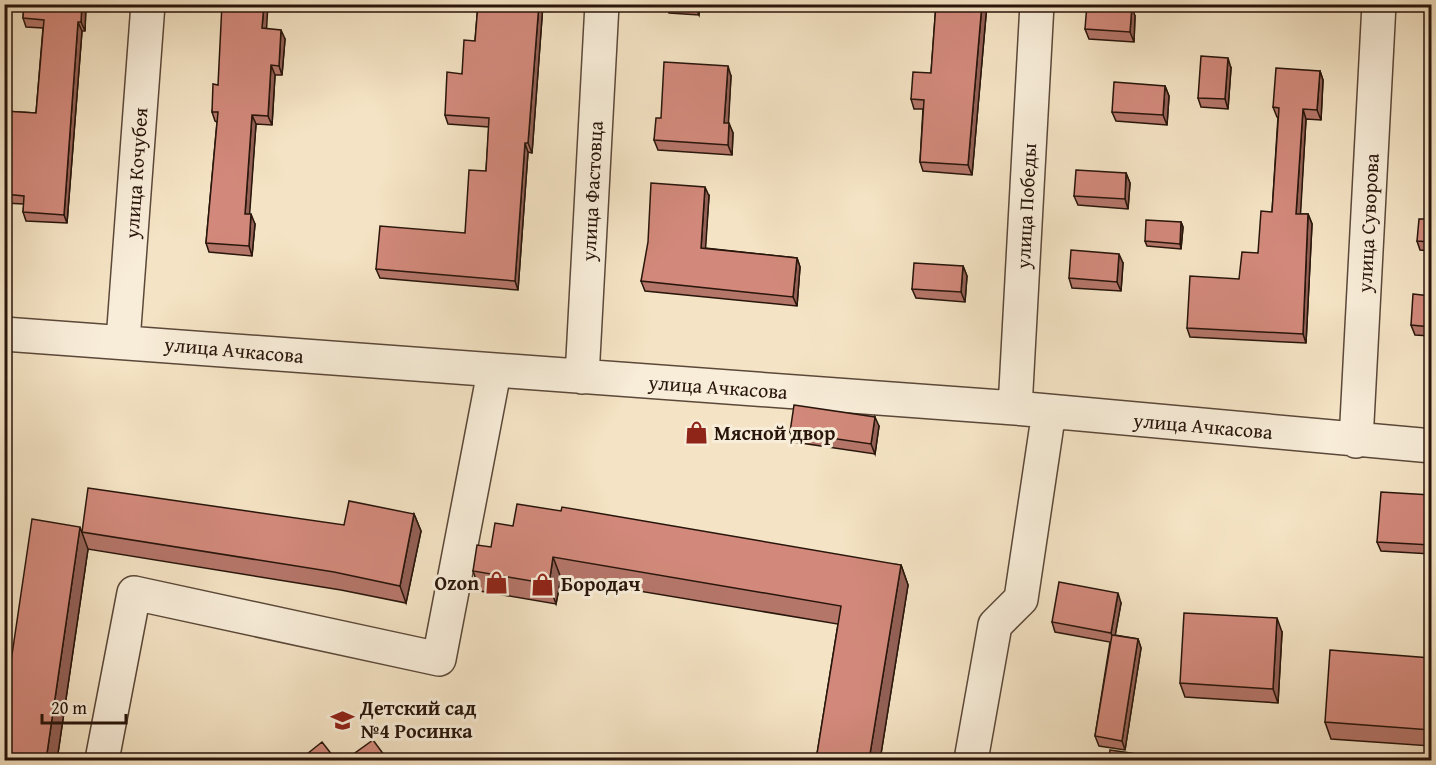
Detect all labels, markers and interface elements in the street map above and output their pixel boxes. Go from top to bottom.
street label: улица Кочубея [116,106,155,241]
street label: улица Фастовца [573,120,610,263]
street label: улица Победы [1008,142,1043,271]
street label: улица Суворова [1349,152,1386,294]
street label: улица Ачкасова [162,329,305,370]
street label: улица Ачкасова [646,367,789,406]
street label: улица Ачкасова [1131,405,1274,446]
place label: Мясной двор [714,418,835,447]
shop icon: Мясной двор [683,420,709,446]
place label: Ozon [434,568,479,597]
place label: Бородач [561,569,641,598]
shop icon: Ozon [484,570,510,596]
shop icon: Бородач [530,571,556,597]
scale bar [42,687,126,725]
place label: Детский сад №4 Росинка [359,693,476,745]
text: 20 m [51,694,87,721]
school or university icon: Детский сад №4 Росинка [329,707,355,733]

